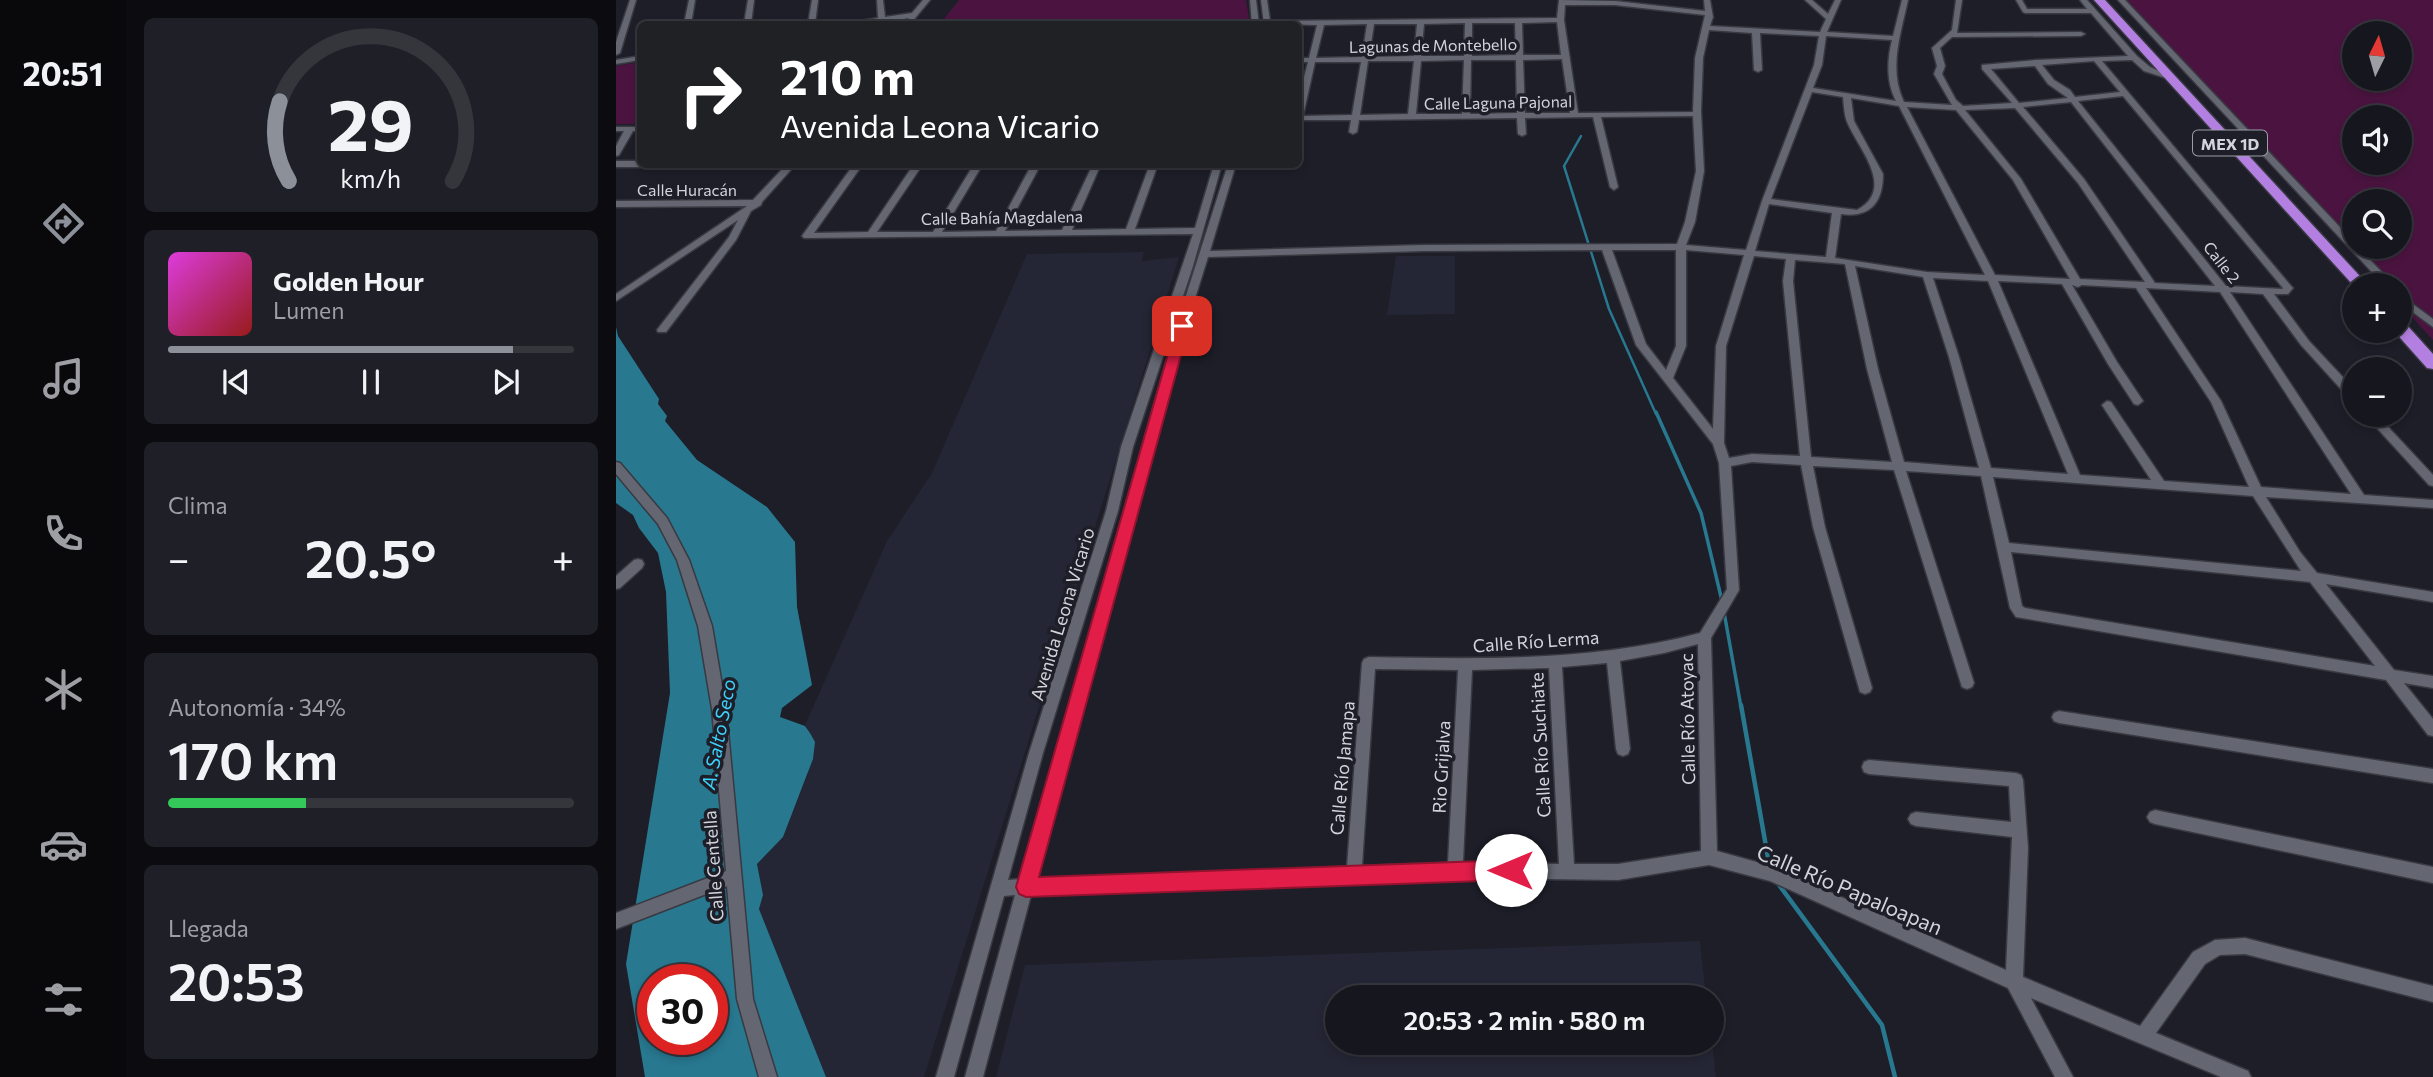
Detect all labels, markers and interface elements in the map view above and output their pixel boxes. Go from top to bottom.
north arrow [2342,21,2412,91]
map controls [2342,21,2412,427]
street label: Lagunas de Montebello [1349,34,1517,56]
text: 210 m [780,45,915,105]
icon: right [665,49,756,140]
text: 20:51 [23,53,103,93]
text: 29 [328,77,414,166]
street label: Calle Laguna Pajonal [1424,91,1572,113]
text: Avenida Leona Vicario [780,105,1100,145]
button: sound [2342,105,2412,175]
road number: MEX 1D [2193,130,2267,155]
text: km/h [341,163,401,193]
street label: Calle Huracán [637,180,737,199]
button: search [2342,189,2412,259]
icon: directions [39,199,88,248]
street label: Calle Bahía Magdalena [921,206,1083,228]
street label: Calle 2 [2200,237,2244,287]
text: Golden Hour [273,265,424,296]
button: + [2342,273,2412,343]
text: Lumen [273,296,344,324]
pin [1152,296,1212,356]
icon: arrive [1163,307,1201,345]
icon: music [39,354,88,403]
button: − [2342,357,2412,427]
icon: previous [217,363,255,401]
icon: pause [352,363,390,401]
icon: next [487,363,525,401]
text: Clima [168,491,228,519]
icon: phone [39,509,88,558]
text: 20.5° [305,525,436,589]
street label: Avenida Leona Vicario [1025,525,1099,703]
text: − [168,534,190,581]
text: + [552,534,574,581]
street label: Calle Río Lerma [1472,626,1600,656]
street label: Calle Río Atoyac [1675,653,1699,785]
icon: climate [39,665,88,714]
street label: Calle Río Suchiate [1525,672,1555,818]
water label: A. Salto Seco [696,677,740,792]
text: Autonomía · 34% [168,693,346,721]
street label: Calle Río Jamapa [1325,700,1359,836]
street label: Rio Grijalva [1428,720,1454,814]
text: 170 km [168,727,338,791]
street label: Calle Centella [698,810,728,922]
icon: car [39,820,88,869]
position arrow [1474,833,1548,907]
street label: Calle Río Papaloapan [1754,839,1946,939]
text: Llegada [168,914,249,942]
text: 20:53 [168,948,305,1012]
speed limit sign: 30 [637,964,728,1055]
icon: filters [39,975,88,1024]
text: 20:53 · 2 min · 580 m [1404,1004,1645,1035]

